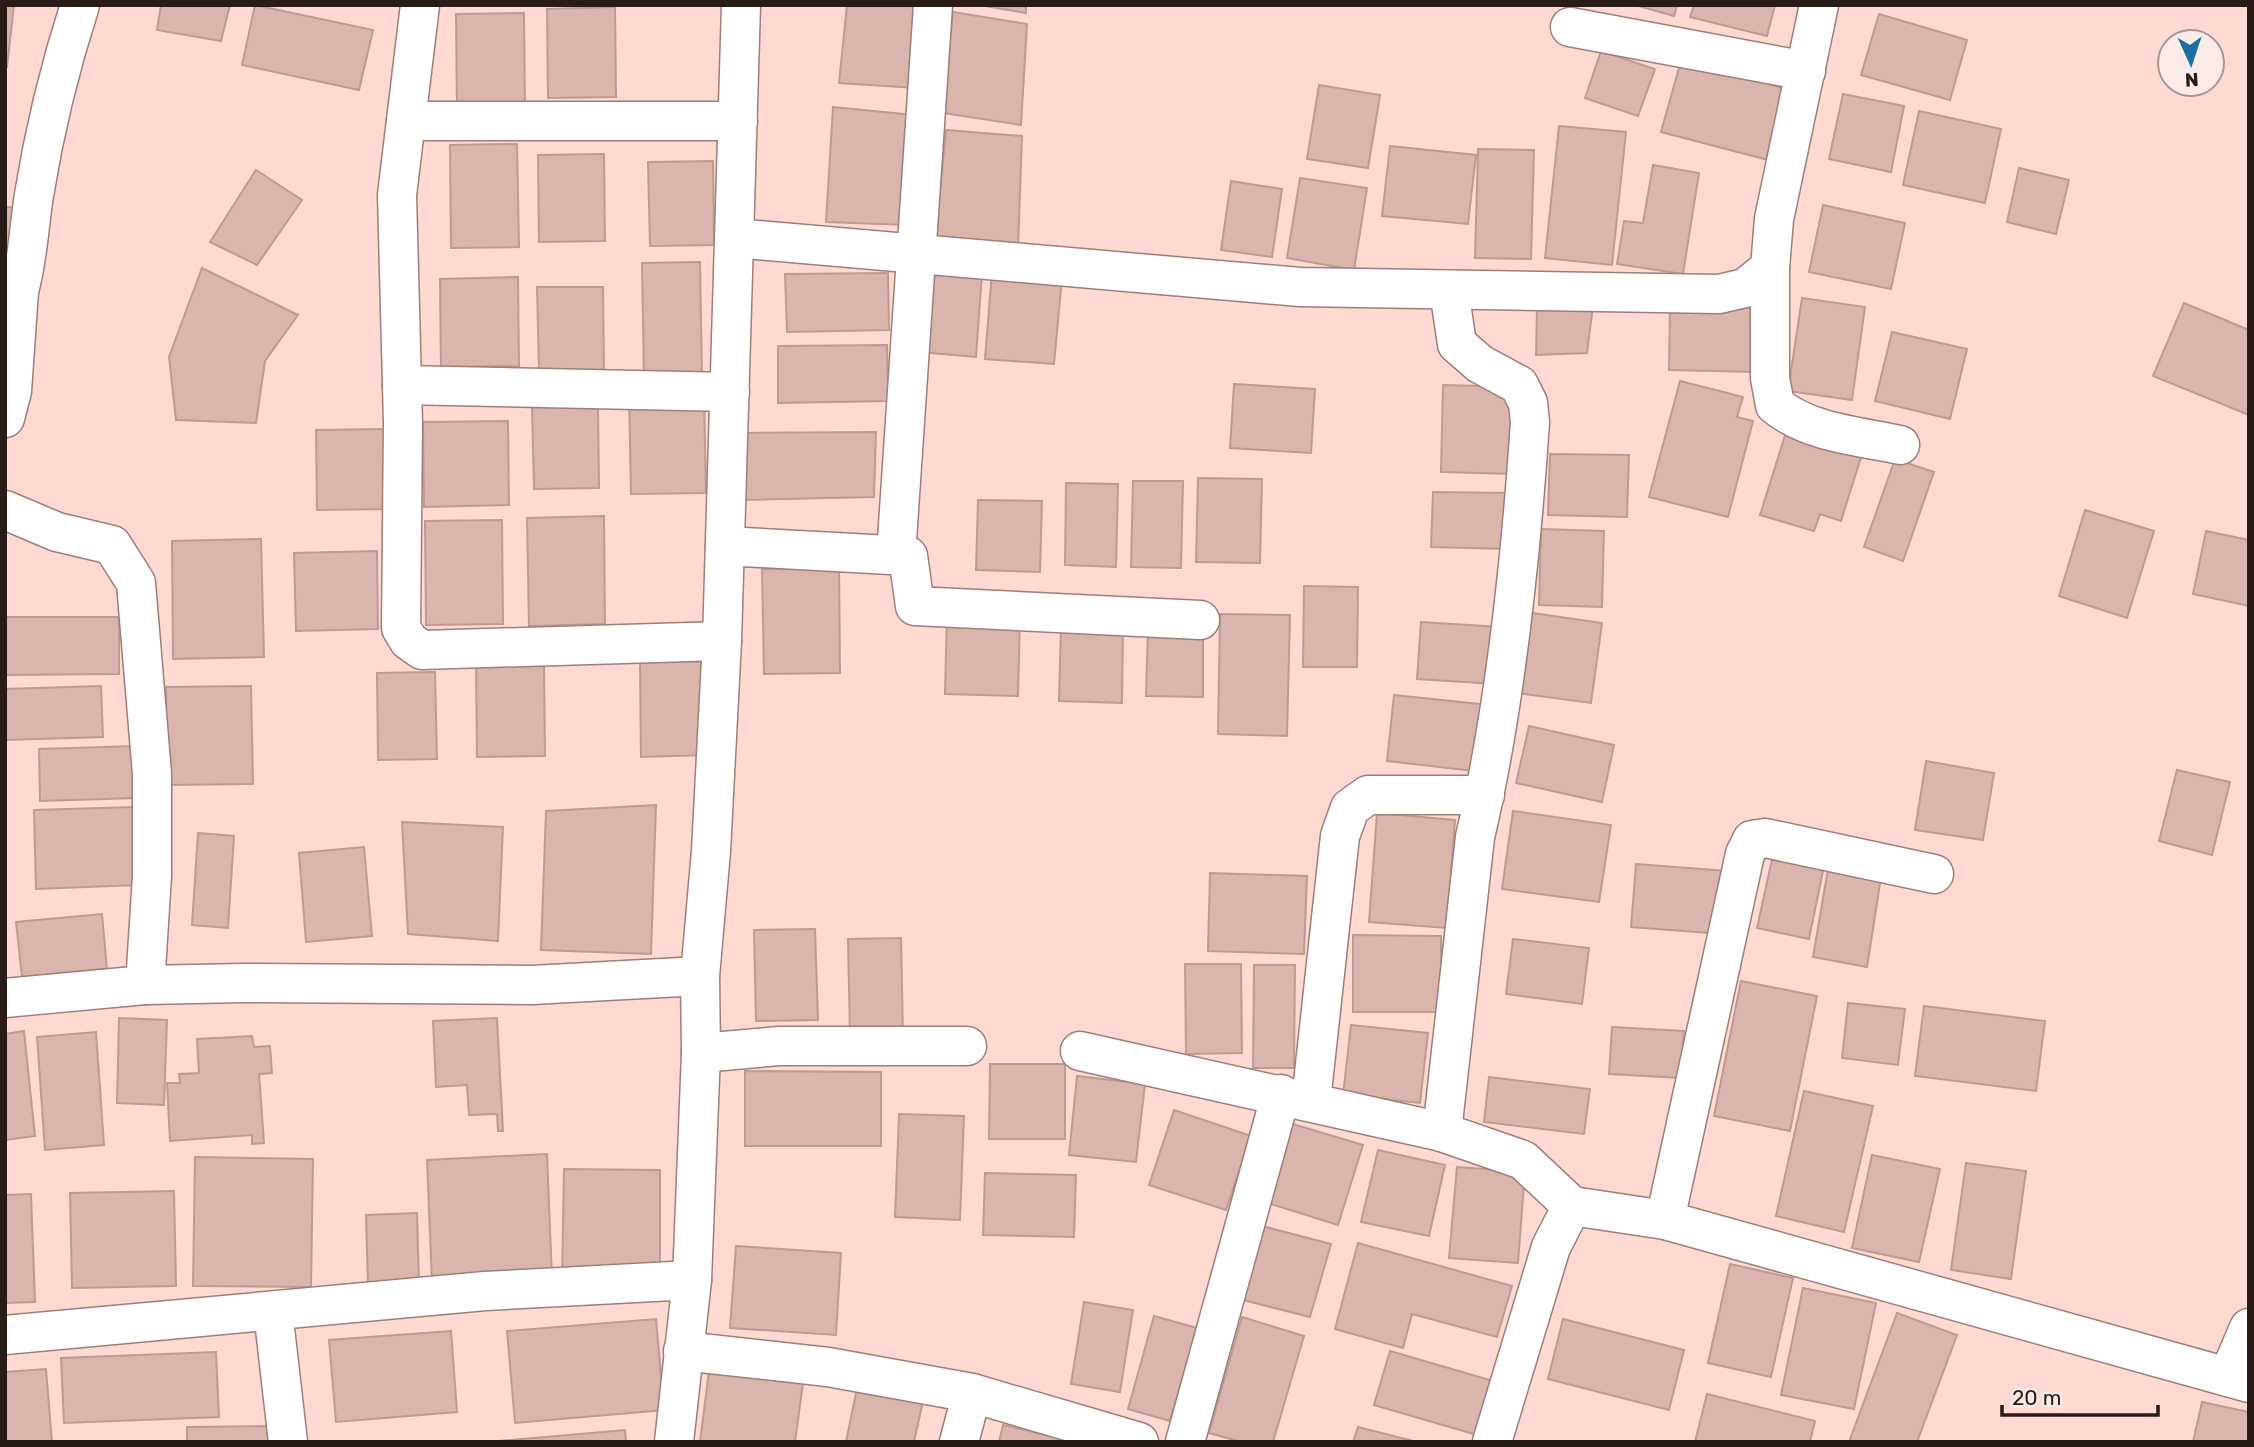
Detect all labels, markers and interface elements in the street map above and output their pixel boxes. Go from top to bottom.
north arrow [2156,28,2226,98]
text: N [2184,68,2199,91]
scale bar [2002,1374,2158,1418]
text: 20 m [2012,1385,2061,1410]

